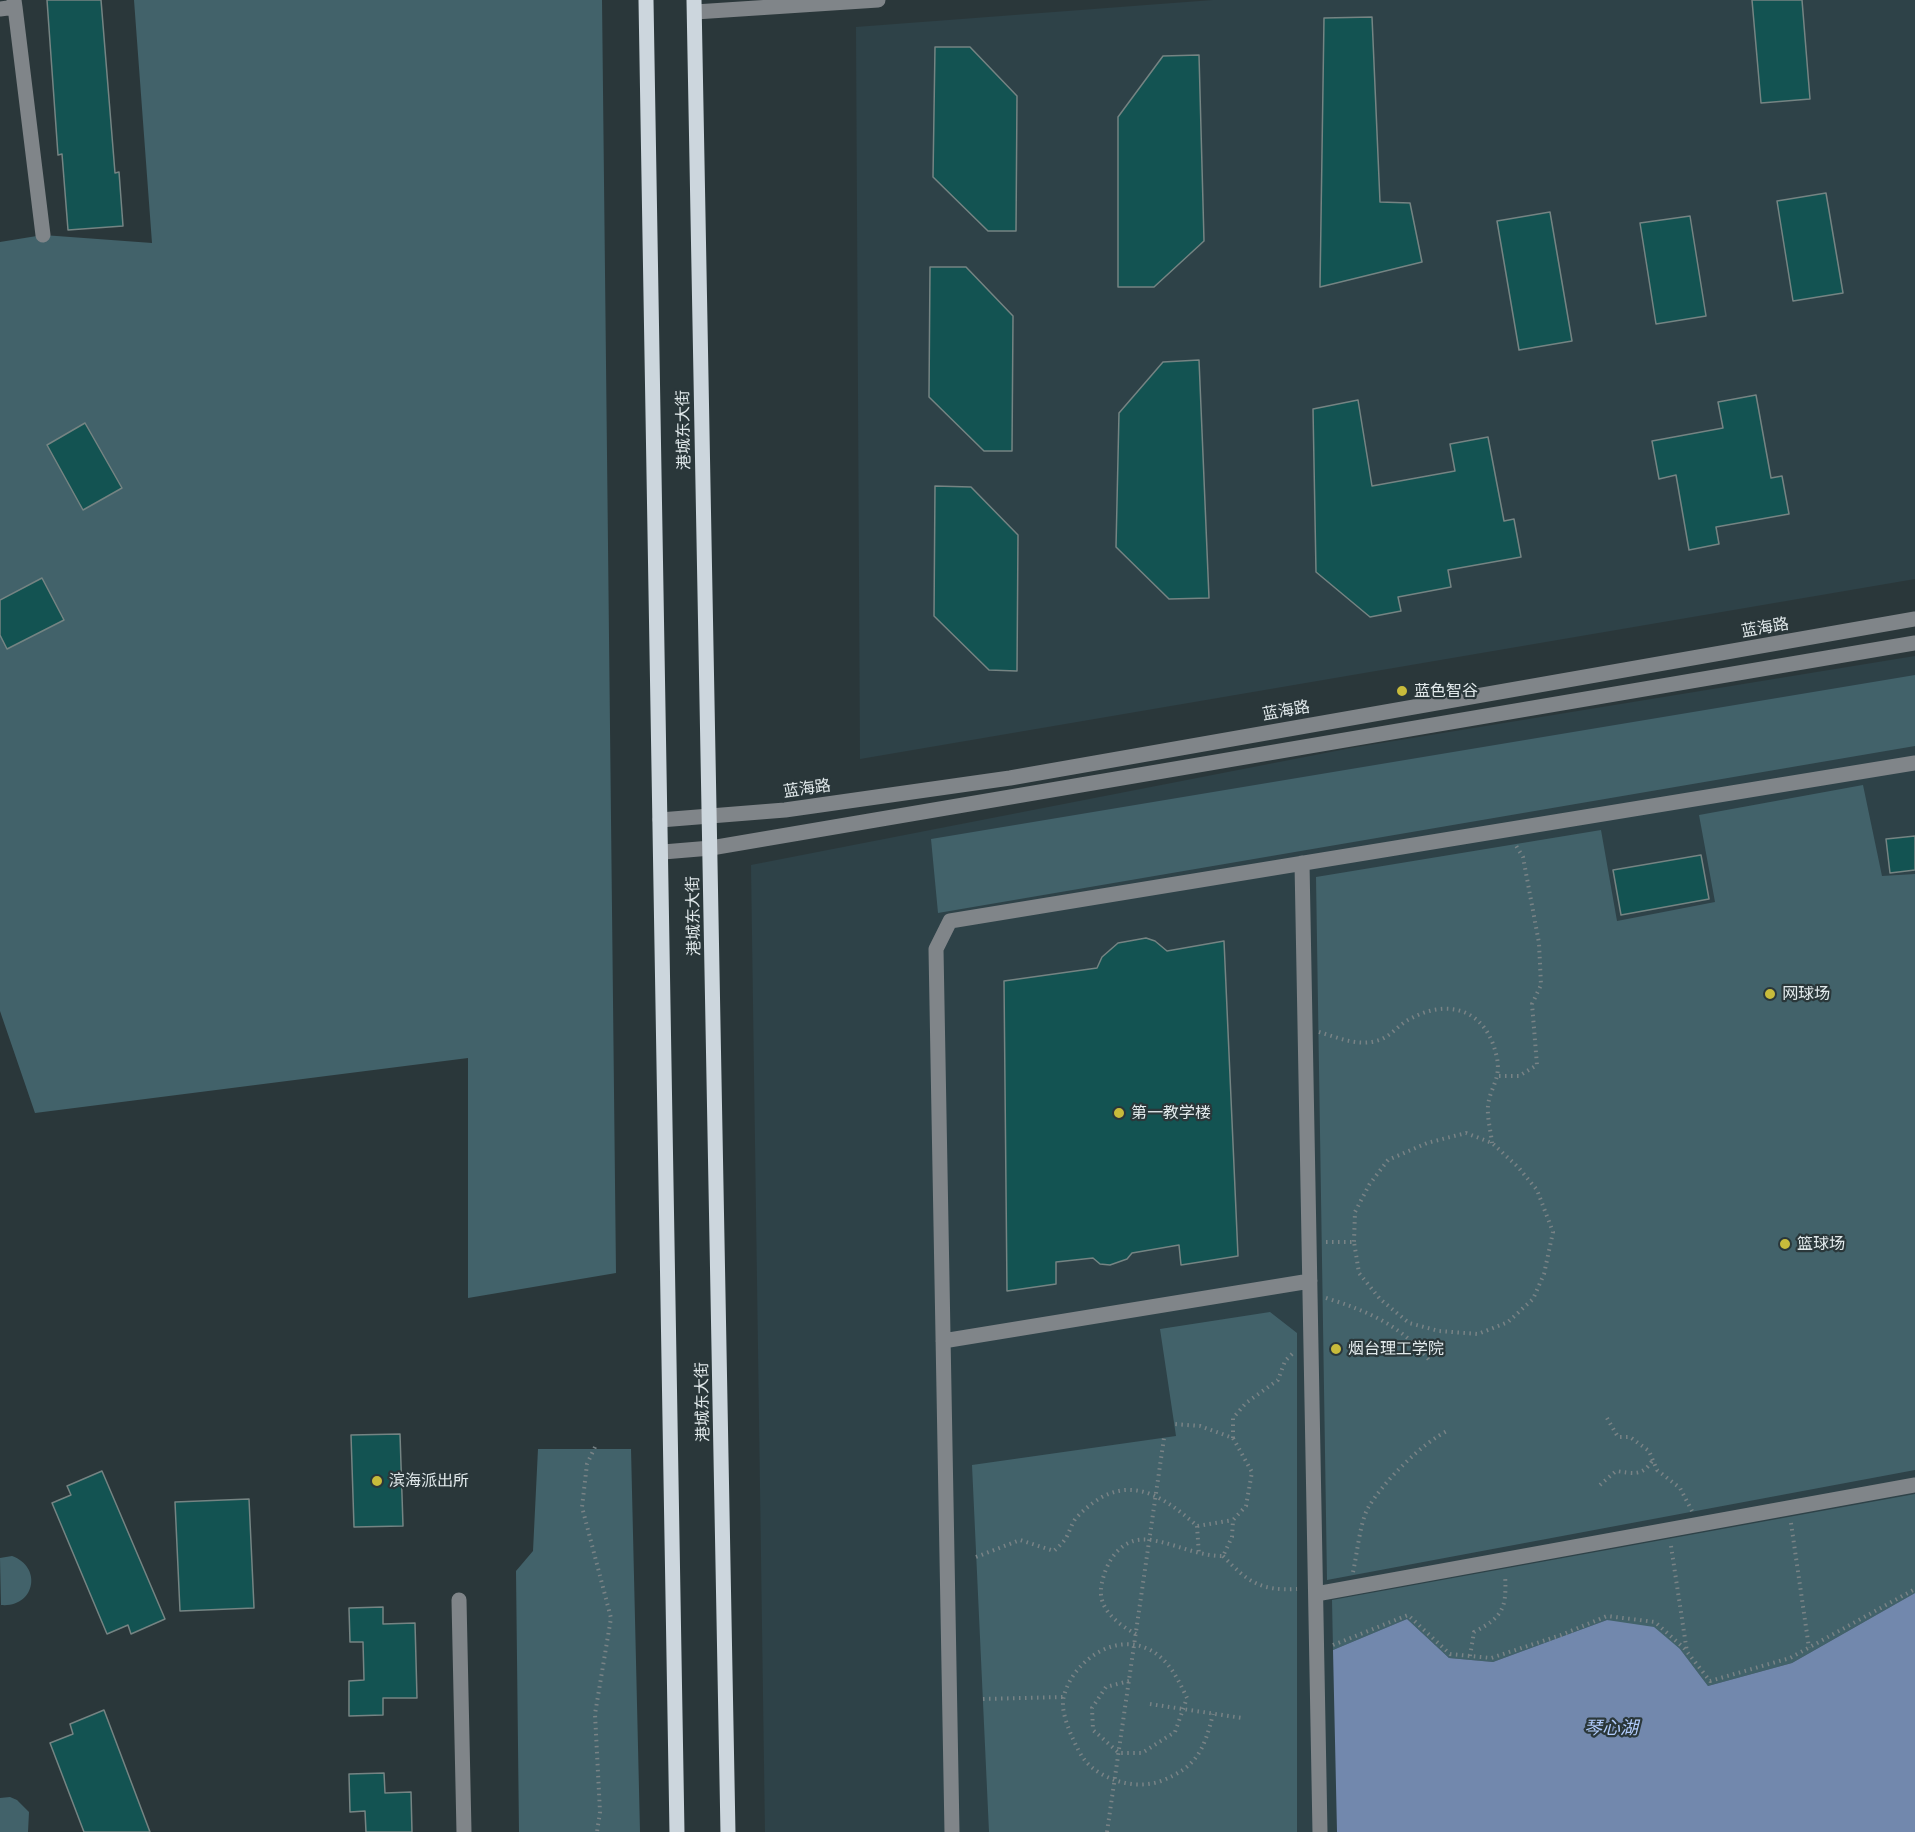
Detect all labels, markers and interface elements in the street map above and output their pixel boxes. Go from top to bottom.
street label: 港城东大街 [674,390,694,470]
street label: 蓝海路 [1740,614,1790,642]
place label: 蓝色智谷 [1414,681,1478,701]
marker: 蓝色智谷 [1395,684,1409,698]
street label: 蓝海路 [1261,697,1311,725]
street label: 蓝海路 [782,776,832,802]
street label: 港城东大街 [684,876,704,956]
place label: 网球场 [1782,984,1830,1004]
marker: 网球场 [1763,987,1777,1001]
place label: 第一教学楼 [1131,1103,1211,1123]
marker: 第一教学楼 [1112,1106,1126,1120]
place label: 篮球场 [1797,1234,1845,1254]
marker: 篮球场 [1778,1237,1792,1251]
place label: 烟台理工学院 [1348,1339,1444,1359]
marker: 烟台理工学院 [1329,1342,1343,1356]
street label: 港城东大街 [693,1362,713,1442]
place label: 滨海派出所 [389,1471,469,1491]
marker: 滨海派出所 [370,1474,384,1488]
water label: 琴心湖 [1584,1718,1638,1740]

